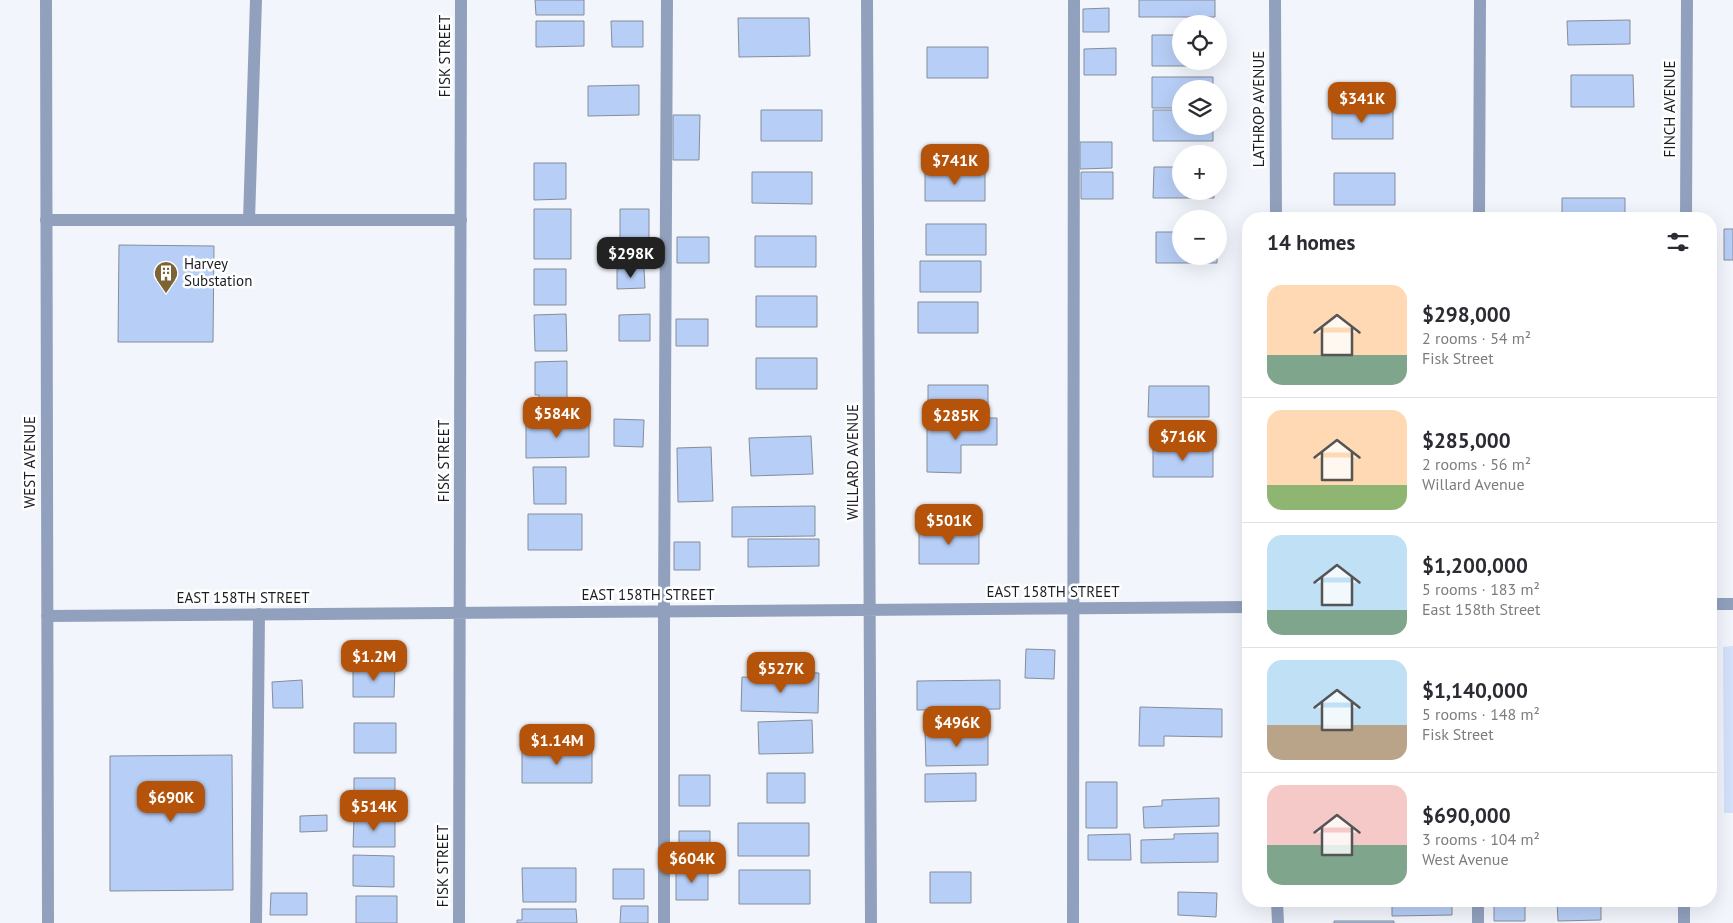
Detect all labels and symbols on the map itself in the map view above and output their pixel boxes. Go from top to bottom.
street label: FISK STREET [435,14,454,97]
street label: LATHROP AVENUE [1249,51,1268,167]
street label: FINCH AVENUE [1660,61,1679,157]
pin: $341K [1327,82,1397,124]
pin: $741K [920,144,990,186]
pin: $298K [596,236,666,279]
place label: Harvey Substation [184,254,252,290]
building icon: Harvey Substation [153,260,179,294]
pin: $584K [522,396,592,439]
pin: $285K [921,398,991,441]
street label: WILLARD AVENUE [843,404,862,520]
street label: WEST AVENUE [20,416,39,508]
street label: FISK STREET [434,419,453,502]
pin: $716K [1148,420,1218,462]
pin: $501K [914,504,984,546]
street label: EAST 158TH STREET [986,582,1120,601]
street label: EAST 158TH STREET [581,585,715,604]
street label: EAST 158TH STREET [176,588,310,607]
pin: $1.2M [339,640,409,682]
pin: $527K [746,652,816,694]
pin: $496K [922,706,992,748]
pin: $1.14M [516,724,598,766]
pin: $690K [136,780,206,823]
pin: $514K [339,790,409,832]
street label: FISK STREET [433,824,452,907]
pin: $604K [657,842,727,884]

